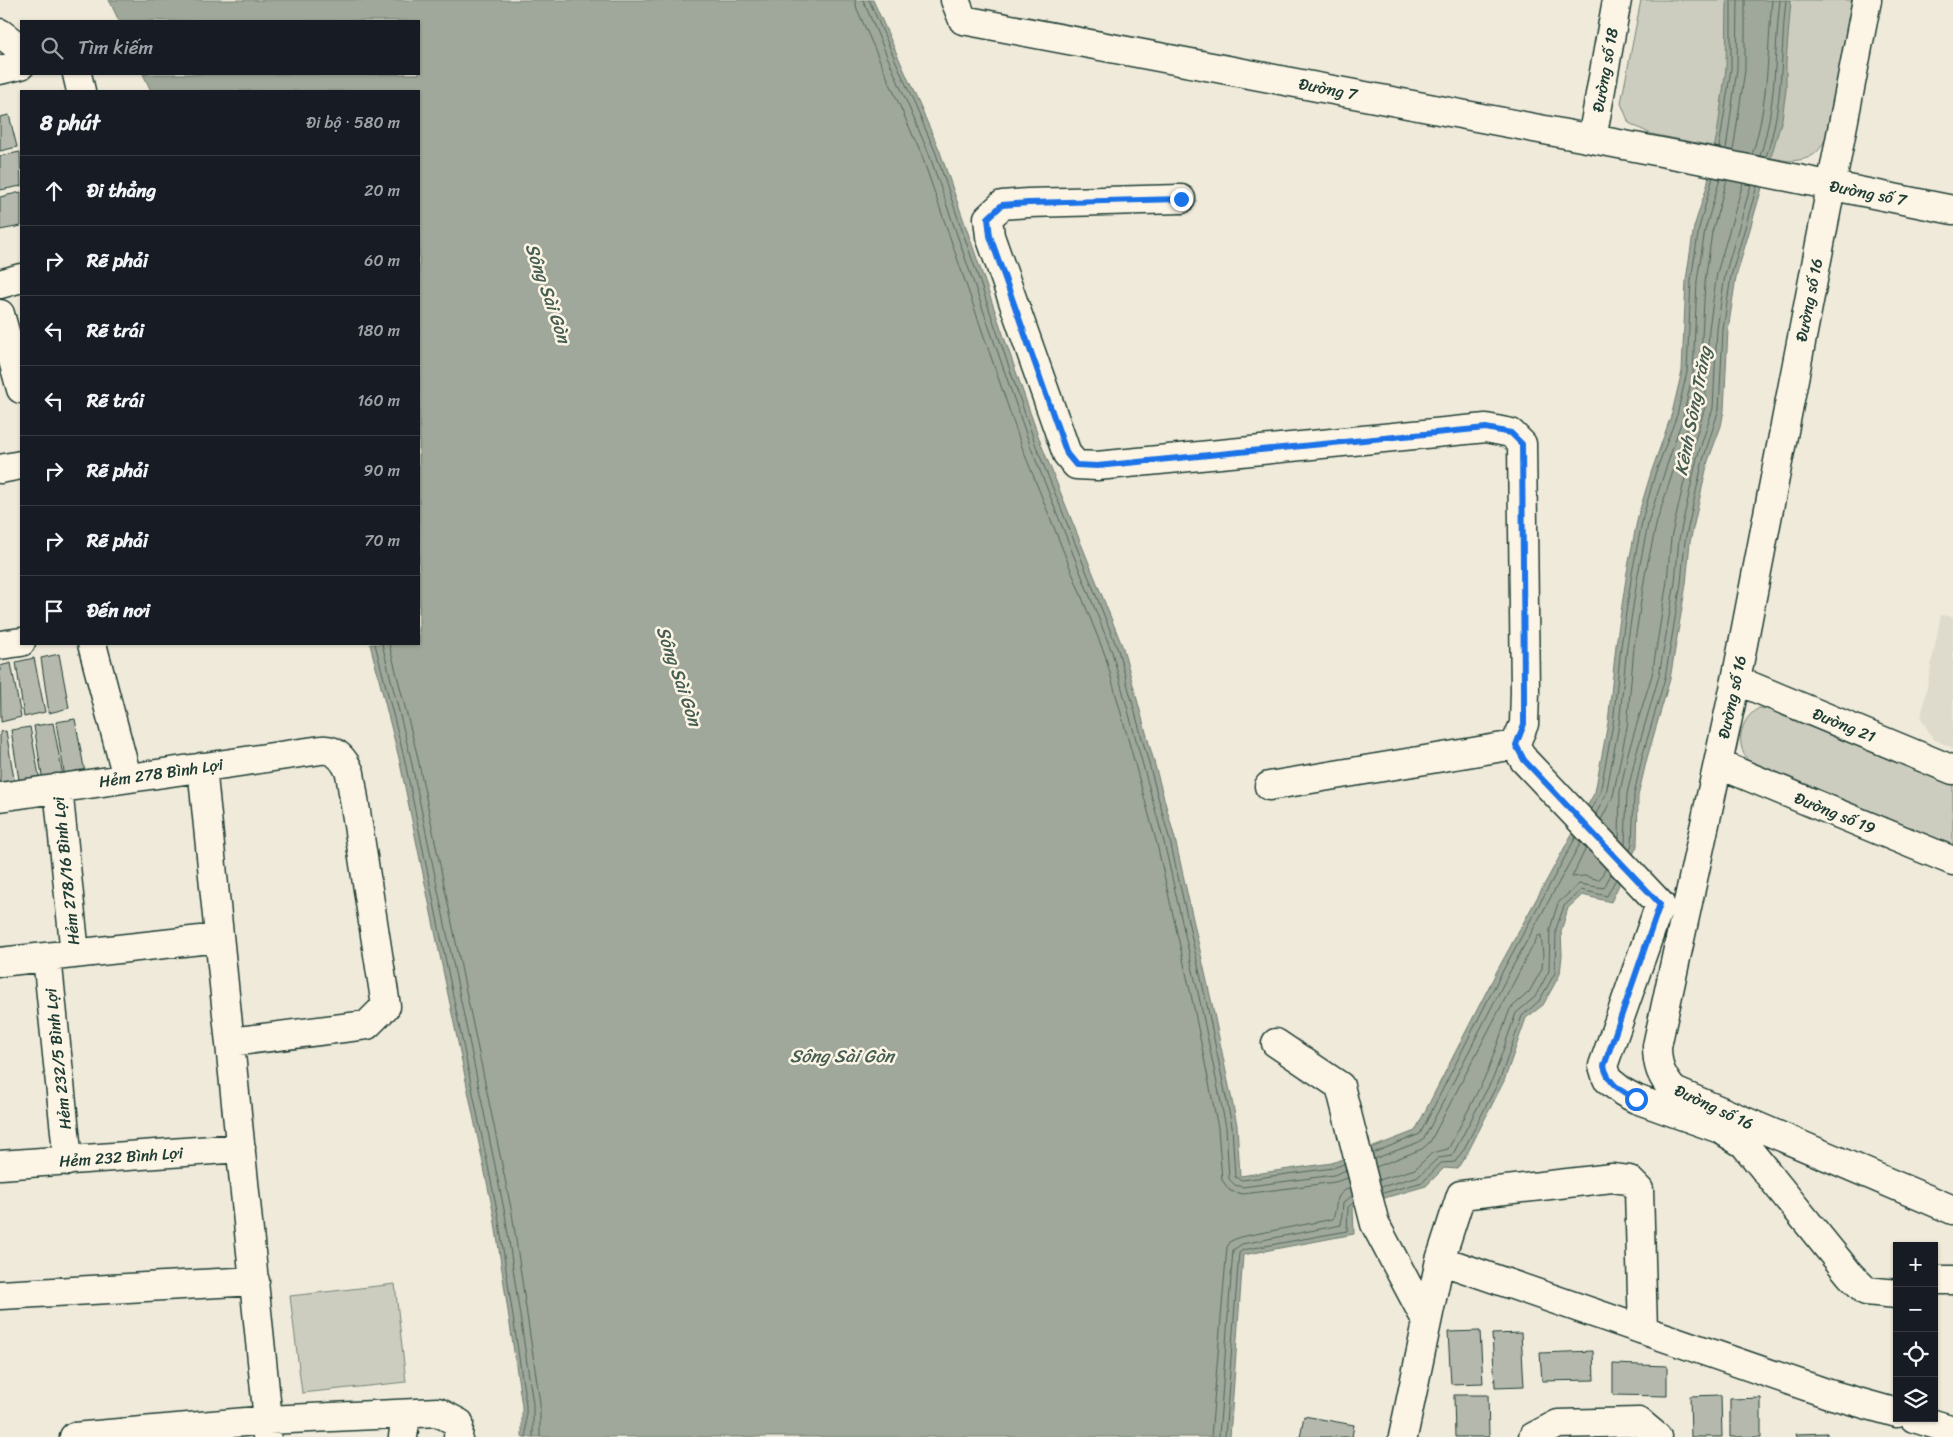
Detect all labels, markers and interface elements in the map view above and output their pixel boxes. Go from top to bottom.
search box [20,20,420,75]
street label: Đường số 18 [1583,25,1627,114]
text: Tìm kiếm [78,31,153,64]
icon: search [38,34,66,62]
street label: Đường 7 [1296,69,1361,109]
text: 8 phút [40,104,100,142]
text: Đi bộ · 580 m [306,108,400,137]
street label: Đường số 7 [1827,171,1910,215]
text: Đi thẳng [87,174,156,207]
text: 20 m [364,176,400,205]
icon: ahead [40,177,68,205]
route end [1170,188,1193,211]
water label: Sông Sài Gòn [516,239,581,350]
text: Rẽ phải [87,244,148,277]
text: 60 m [364,246,400,275]
icon: right [40,247,68,275]
street label: Đường số 16 [1787,256,1831,344]
text: Rẽ trái [87,314,144,347]
text: 180 m [357,316,400,345]
icon: left [40,317,68,345]
water label: Kênh Sông Trăng [1665,342,1722,478]
text: Rẽ trái [87,384,144,417]
text: 160 m [357,386,400,415]
icon: left [40,387,68,415]
text: Rẽ phải [87,454,148,487]
text: 90 m [364,456,400,485]
icon: right [40,457,68,485]
text: Rẽ phải [87,524,148,557]
text: 70 m [364,526,400,555]
icon: right [40,527,68,555]
text: Đến nơi [87,594,150,627]
icon: arrive [40,597,68,625]
water label: Sông Sài Gòn [647,622,712,733]
street label: Đường số 16 [1709,653,1755,741]
street label: Đường 21 [1808,699,1880,751]
street label: Hẻm 278 Bình Lợi [97,750,226,796]
street label: Đường số 19 [1790,784,1880,842]
street label: Hẻm 278/16 Bình Lợi [44,795,88,947]
street label: Hẻm 232/5 Bình Lợi [36,986,80,1131]
water label: Sông Sài Gòn [790,1040,896,1072]
street label: Đường số 16 [1670,1076,1758,1138]
route start [1625,1088,1648,1111]
street label: Hẻm 232 Bình Lợi [58,1138,185,1176]
map controls [1893,1242,1938,1422]
button: + [1893,1242,1938,1287]
button: − [1893,1287,1938,1332]
button: locate [1893,1332,1938,1377]
button: layers [1893,1377,1938,1422]

